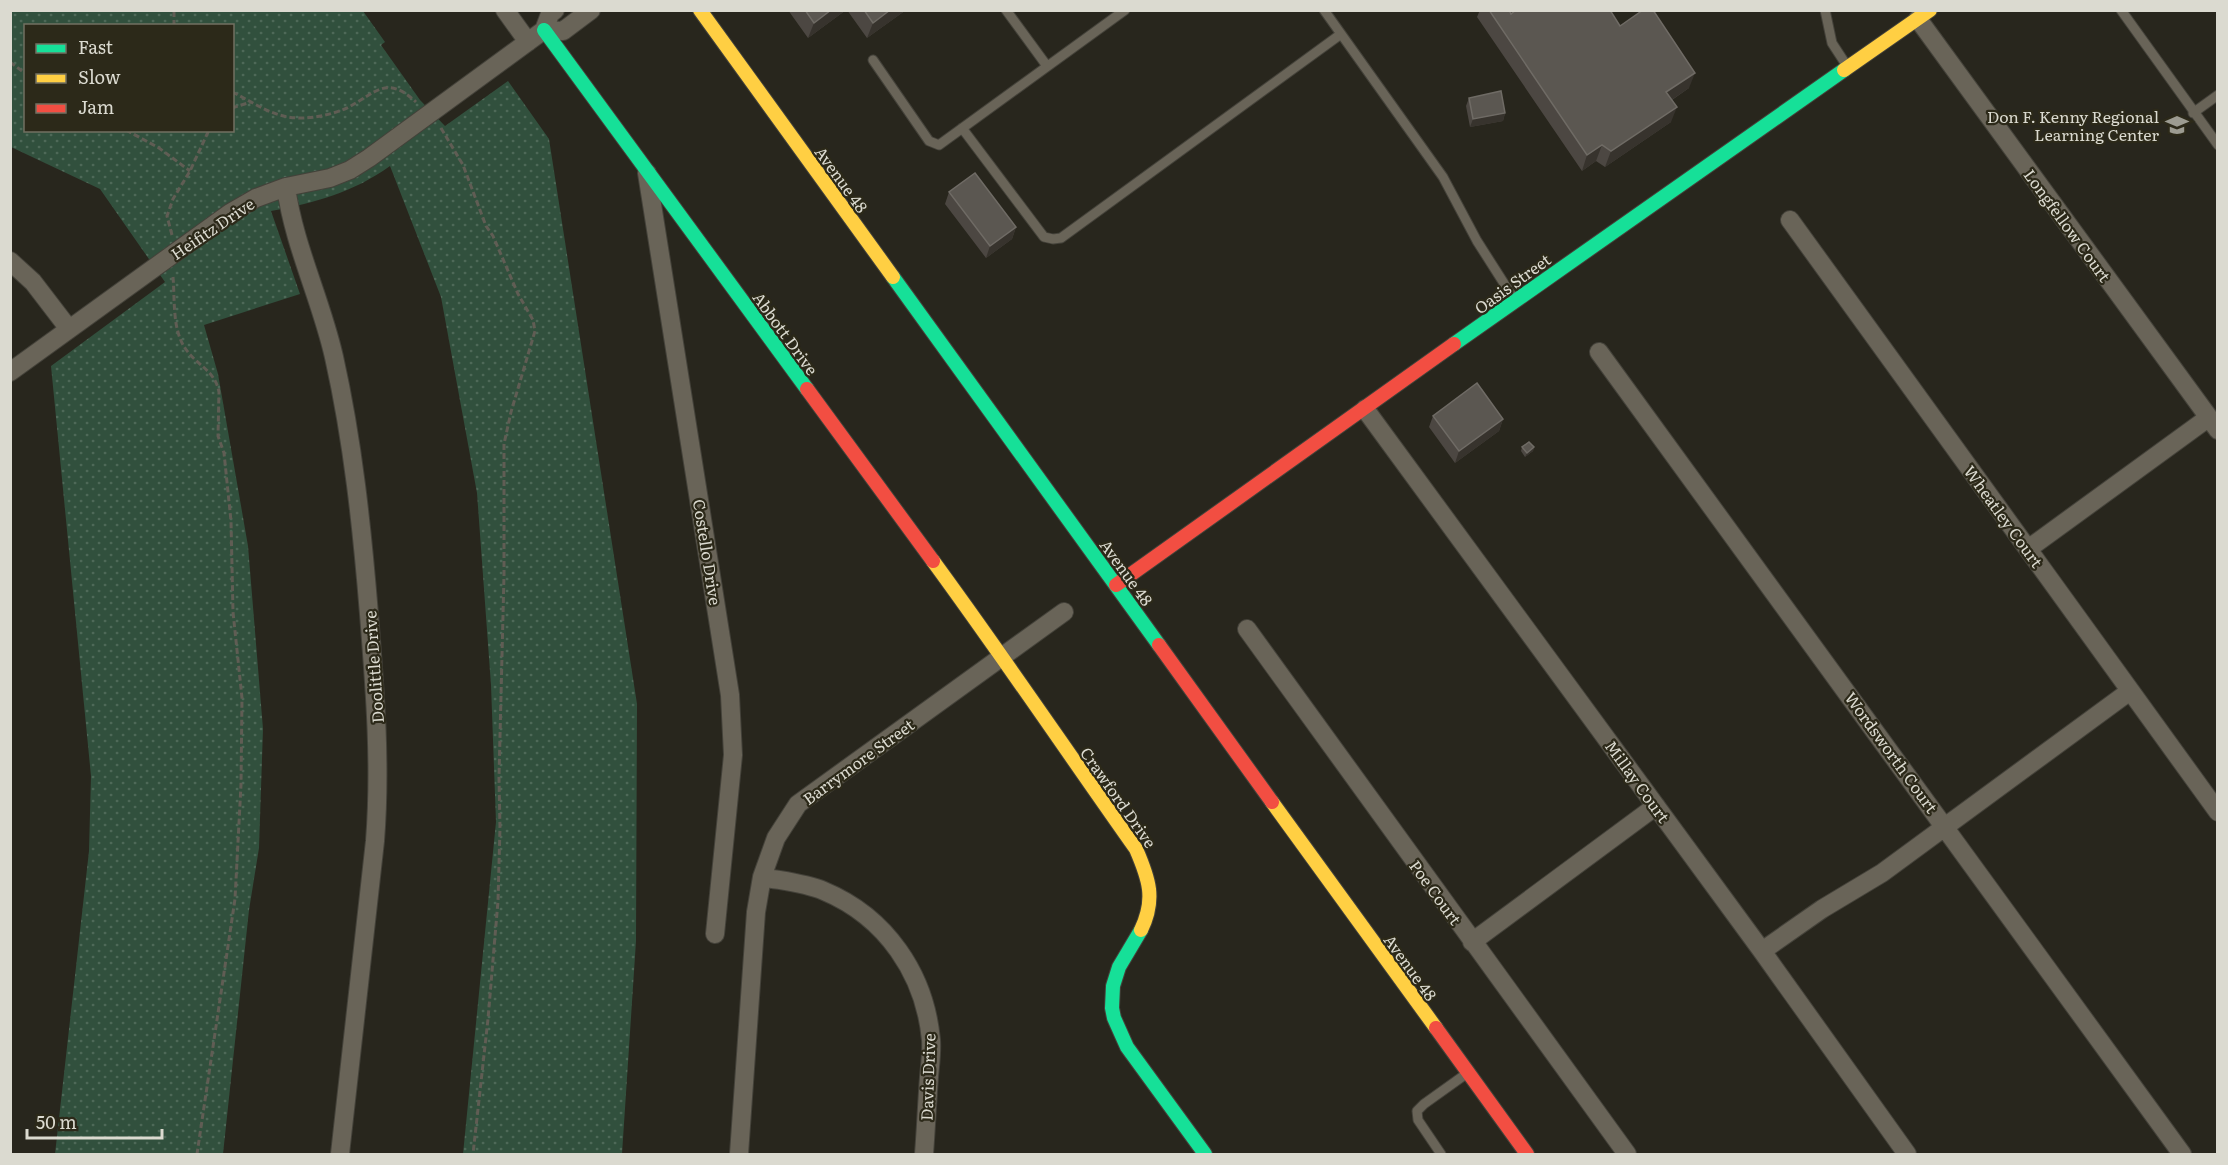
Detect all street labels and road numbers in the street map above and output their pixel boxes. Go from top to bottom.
street label: Avenue 48 [810,141,874,217]
street label: Longfellow Court [2019,164,2118,287]
street label: Heifitz Drive [165,191,259,265]
street label: Oasis Street [1469,247,1556,319]
street label: Abbott Drive [748,286,824,380]
street label: Wheatley Court [1959,460,2050,573]
street label: Costello Drive [688,497,728,607]
street label: Avenue 48 [1095,534,1159,610]
street label: Doolittle Drive [357,610,389,724]
street label: Wordsworth Court [1840,686,1945,818]
street label: Barrymore Street [797,712,919,810]
street label: Millay Court [1600,735,1676,828]
street label: Crawford Drive [1075,742,1163,852]
street label: Poe Court [1404,855,1468,930]
street label: Avenue 48 [1379,929,1443,1005]
street label: Davis Drive [913,1033,941,1121]

